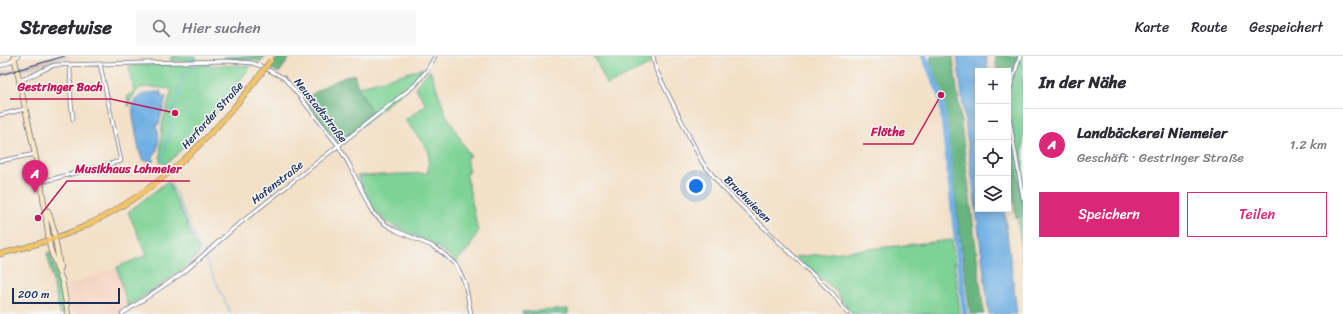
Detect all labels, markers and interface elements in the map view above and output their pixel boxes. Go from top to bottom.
search box [136,10,416,46]
text: Streetwise [20,11,112,44]
text: Hier suchen [182,15,261,41]
text: Karte [1135,15,1169,40]
text: Route [1191,15,1227,40]
text: Gespeichert [1249,15,1323,40]
icon: search [150,17,172,39]
text: In der Nähe [1039,67,1126,97]
map controls [975,68,1011,212]
button: + [975,68,1011,104]
street label: Neustadtstraße [289,74,352,147]
callout: Gestringer Bach [10,75,111,99]
text: Gestringer Bach [17,76,103,98]
street label: Herforder Straße [177,77,248,154]
button: − [975,104,1011,140]
callout: Flöthe [863,120,913,144]
text: Landbäckerei Niemeier [1077,120,1227,146]
text: Flöthe [870,121,906,143]
text: A [1048,133,1056,156]
text: 1.2 km [1290,133,1327,156]
button: locate [975,140,1011,176]
text: Geschäft · Gestringer Straße [1077,146,1244,169]
street label: Hafenstraße [247,155,308,209]
callout: Musikhaus Lohmeier [67,157,190,181]
text: Musikhaus Lohmeier [74,158,182,180]
pin: A [22,160,48,193]
street label: Bruchwiesen [719,171,776,228]
your location [686,176,706,196]
button: layers [975,176,1011,212]
button: Speichern [1039,192,1179,237]
button: Teilen [1187,192,1327,237]
text: 200 m [18,285,50,304]
scale bar [12,286,120,305]

